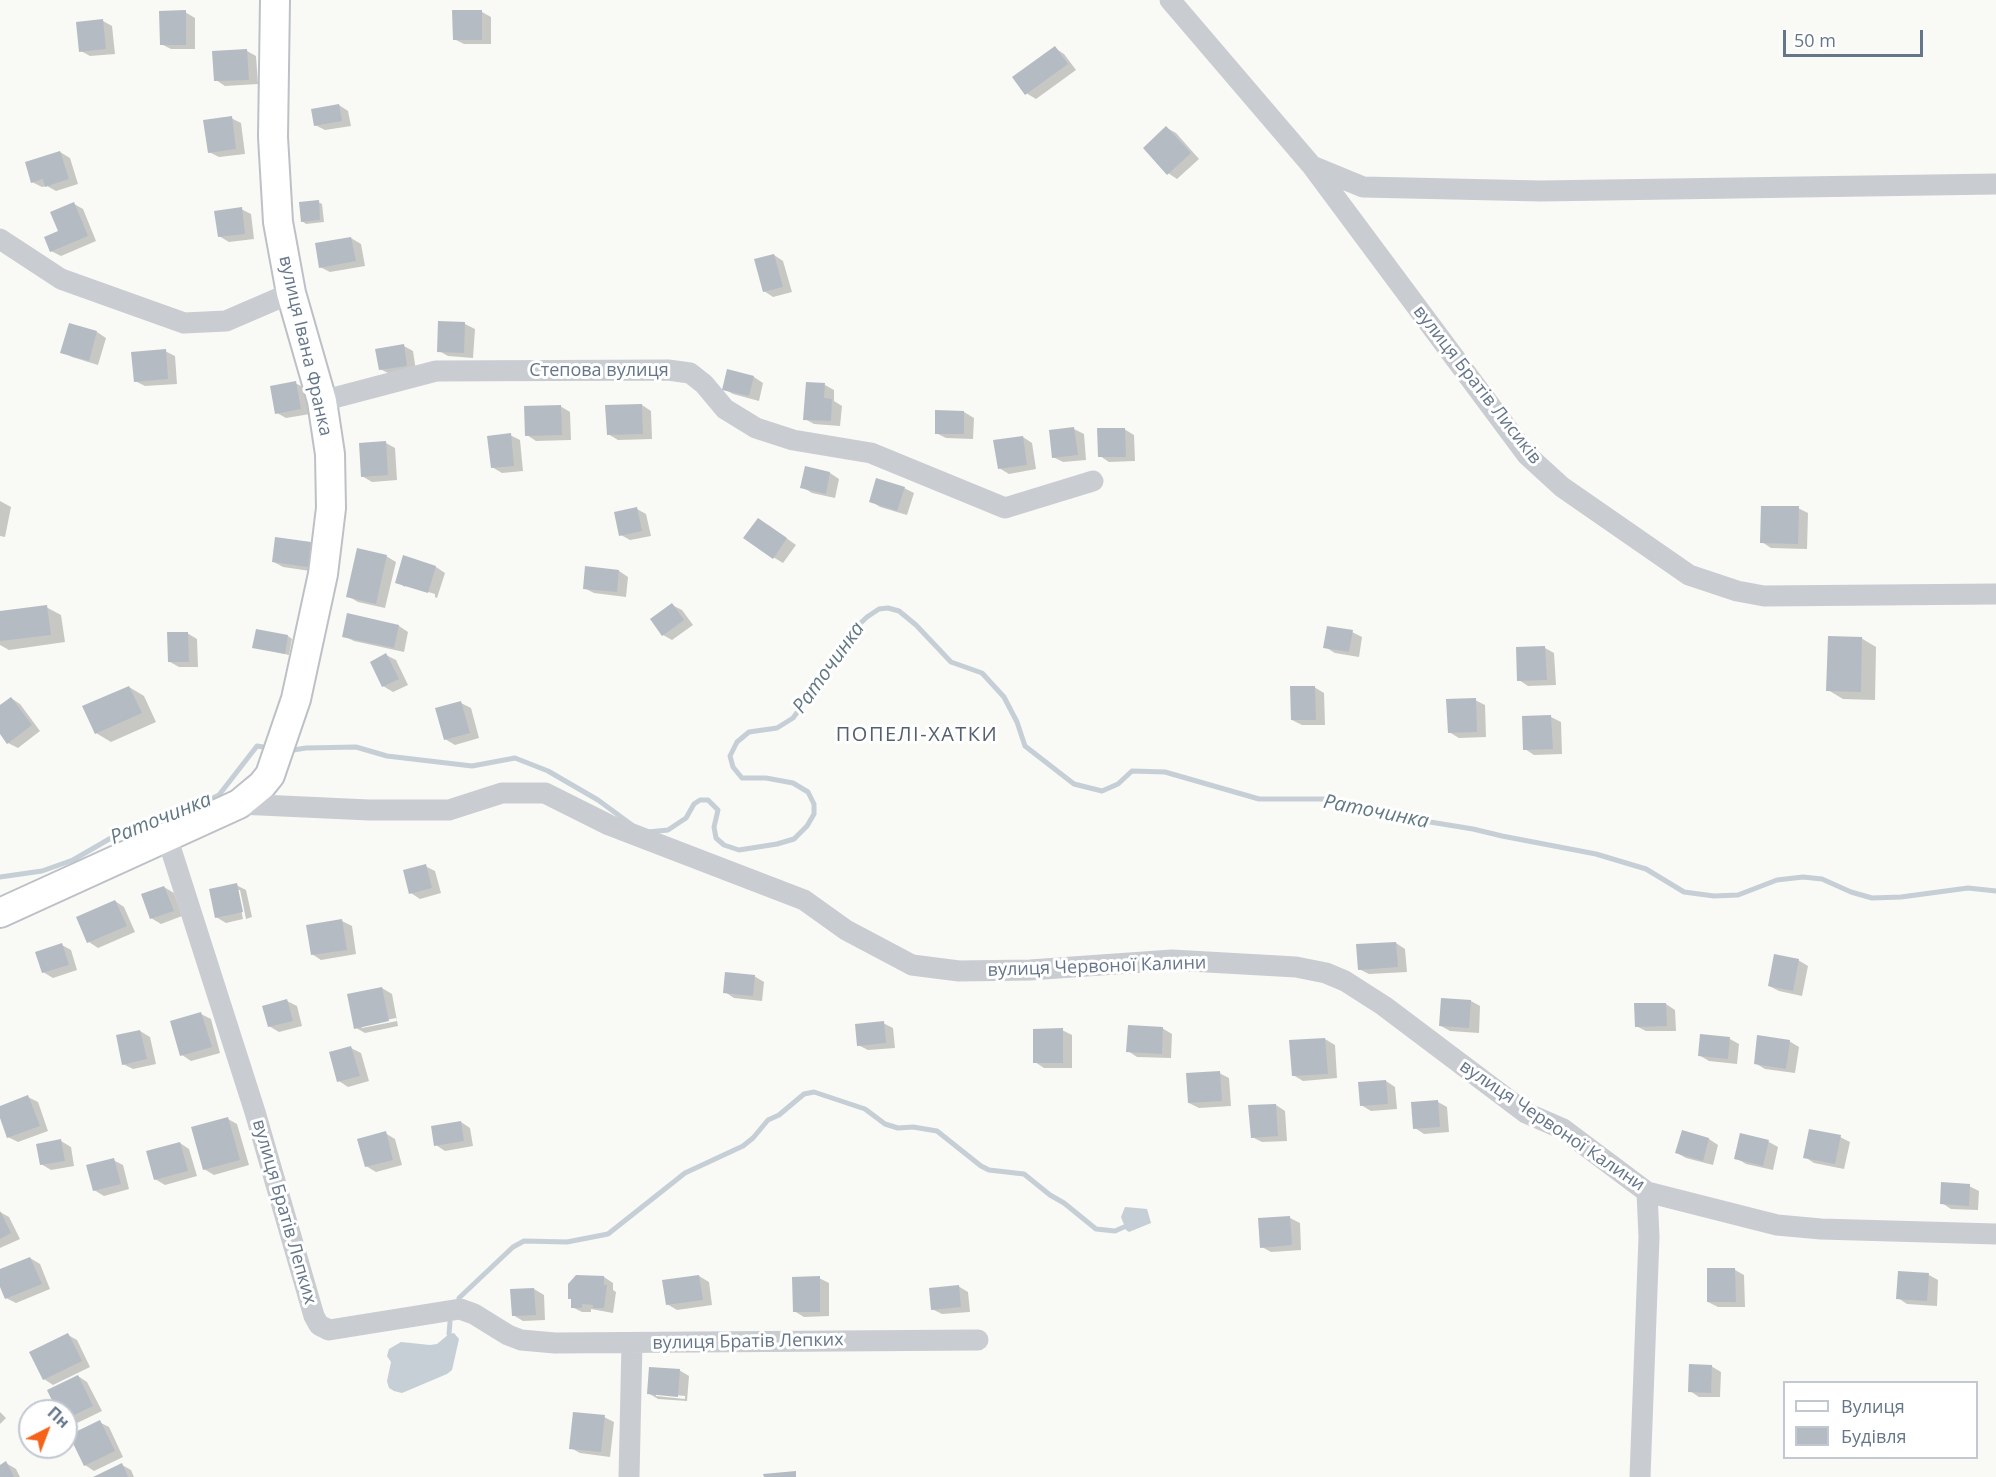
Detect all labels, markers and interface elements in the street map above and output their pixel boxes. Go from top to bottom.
scale bar [1786,18,1926,56]
text: 50 m [1794,28,1836,52]
street label: вулиця Івана Франка [274,254,336,438]
street label: вулиця Братів Лисиків [1408,301,1546,469]
street label: Степова вулиця [529,360,669,382]
water label: Раточинка [788,618,870,718]
district label: ПОПЕЛІ-ХАТКИ [836,723,998,747]
water label: Раточинка [107,788,215,850]
water label: Раточинка [1321,790,1431,834]
street label: вулиця Червоної Калини [987,952,1207,982]
street label: вулиця Червоної Калини [1455,1056,1649,1196]
street label: вулиця Братів Лепких [247,1117,321,1307]
street label: вулиця Братів Лепких [652,1330,844,1354]
legend [1783,1381,1978,1459]
text: Вулиця [1841,1394,1905,1418]
north arrow [18,1399,78,1459]
text: Пн [43,1401,74,1433]
text: Будівля [1841,1424,1907,1448]

